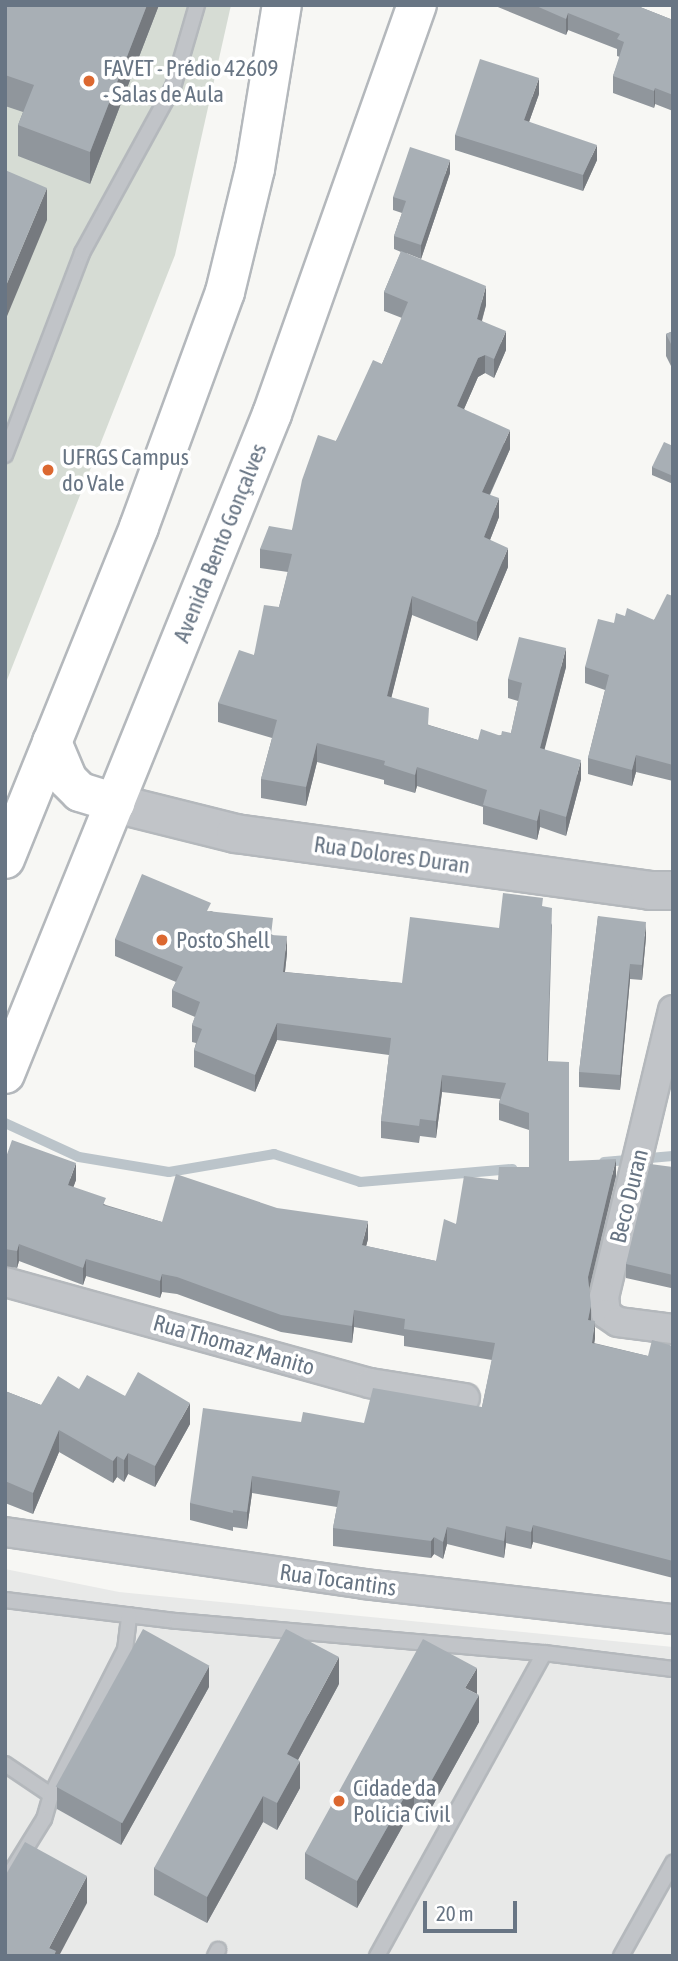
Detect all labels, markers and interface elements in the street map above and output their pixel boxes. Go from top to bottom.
place label: FAVET - Prédio 42609 - Salas de Aula [103,54,278,108]
marker: FAVET - Prédio 42609 - Salas de Aula [81,73,97,89]
street label: Avenida Bento Gonçalves [167,440,273,646]
place label: UFRGS Campus do Vale [62,443,189,497]
marker: UFRGS Campus do Vale [40,462,56,478]
street label: Rua Dolores Duran [312,830,472,880]
place label: Posto Shell [176,926,270,954]
marker: Posto Shell [154,932,170,948]
street label: Beco Duran [604,1146,654,1246]
street label: Rua Thomaz Manito [150,1309,318,1381]
street label: Rua Tocantins [278,1558,398,1602]
place label: Cidade da Polícia Civil [353,1774,450,1828]
marker: Cidade da Polícia Civil [331,1793,347,1809]
scale bar [426,1888,520,1932]
text: 20 m [436,1901,474,1925]

